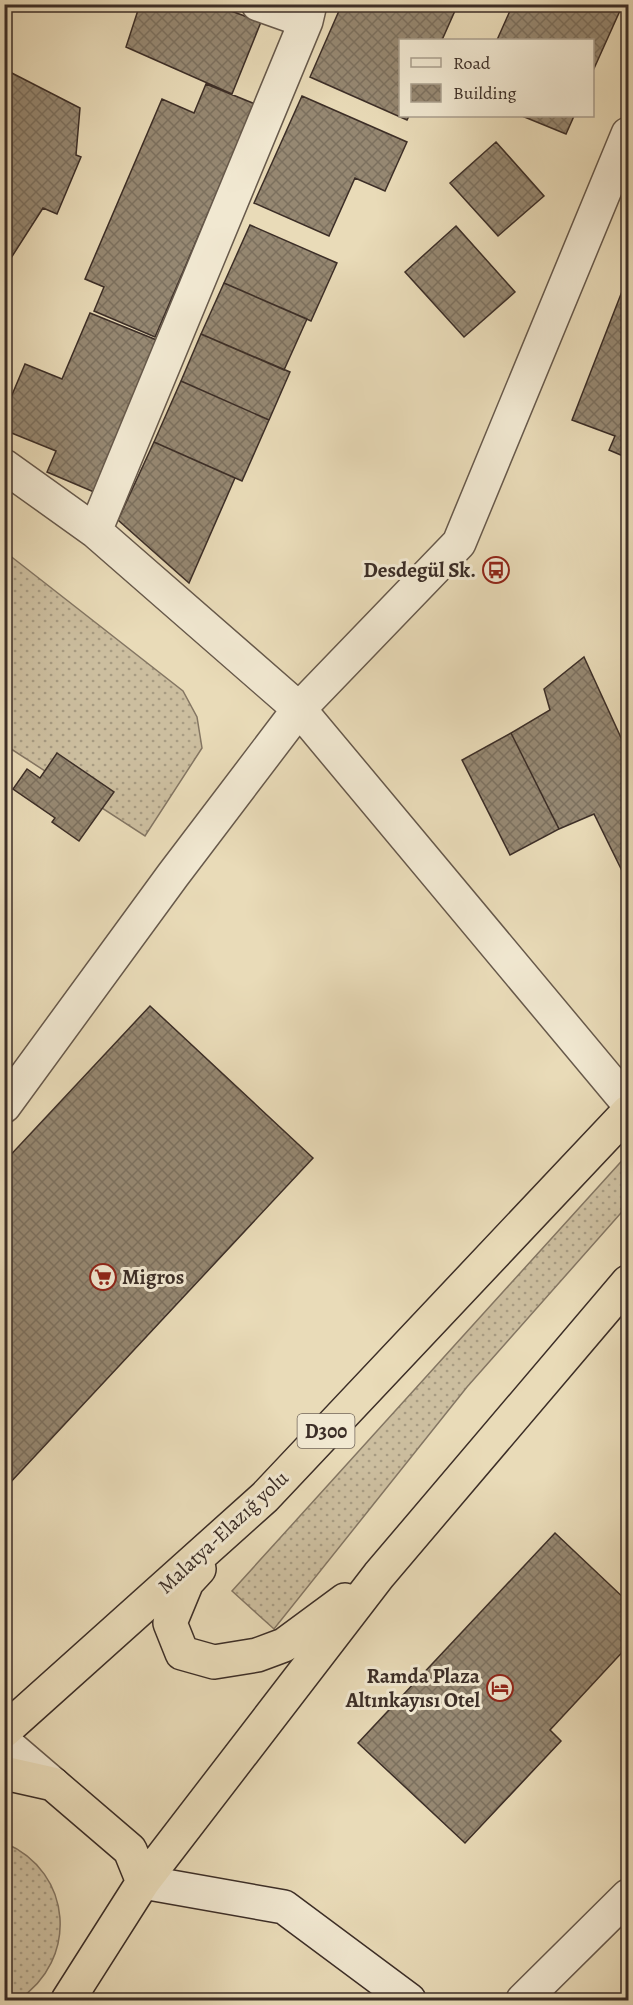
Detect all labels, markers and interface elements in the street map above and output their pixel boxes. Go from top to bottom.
legend [399,39,594,117]
text: Road [453,51,491,75]
text: Building [453,81,517,105]
bus stop icon: Desdegül Sk. [481,555,511,585]
place label: Desdegül Sk. [363,556,476,584]
supermarket icon: Migros [88,1262,118,1292]
place label: Migros [122,1263,184,1291]
road number: D300 [298,1414,354,1448]
street label: Malatya-Elazığ yolu [152,1464,295,1600]
place label: Ramda Plaza Altınkayısı Otel [345,1662,481,1714]
hotel icon: Ramda Plaza Altınkayısı Otel [485,1673,515,1703]

